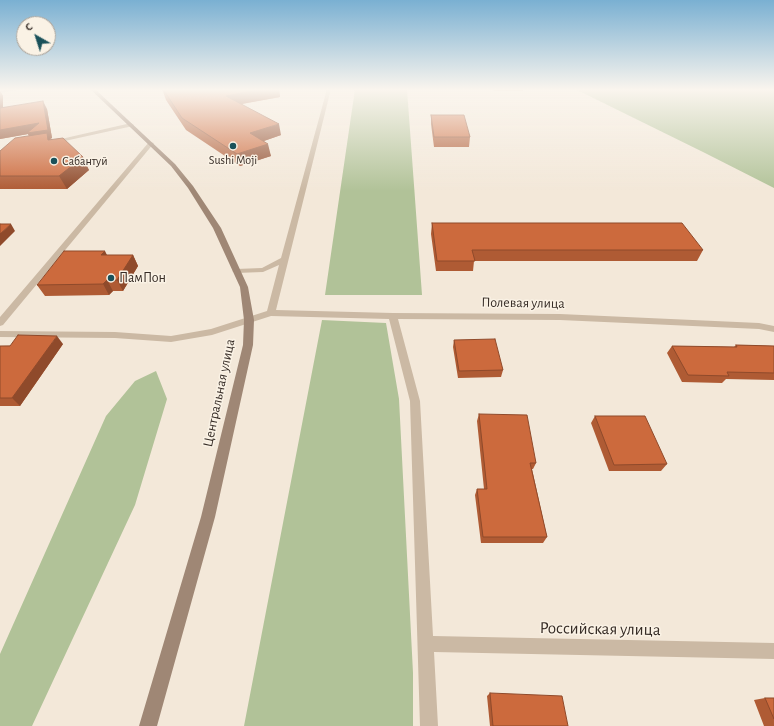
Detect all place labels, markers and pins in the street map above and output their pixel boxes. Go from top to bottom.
marker: Sushi Moji [228,141,238,151]
place label: Sushi Moji [209,153,257,167]
place label: Сабантуй [62,154,108,168]
marker: Сабантуй [49,156,59,166]
place label: ПамПон [119,270,166,286]
marker: ПамПон [106,273,116,283]

